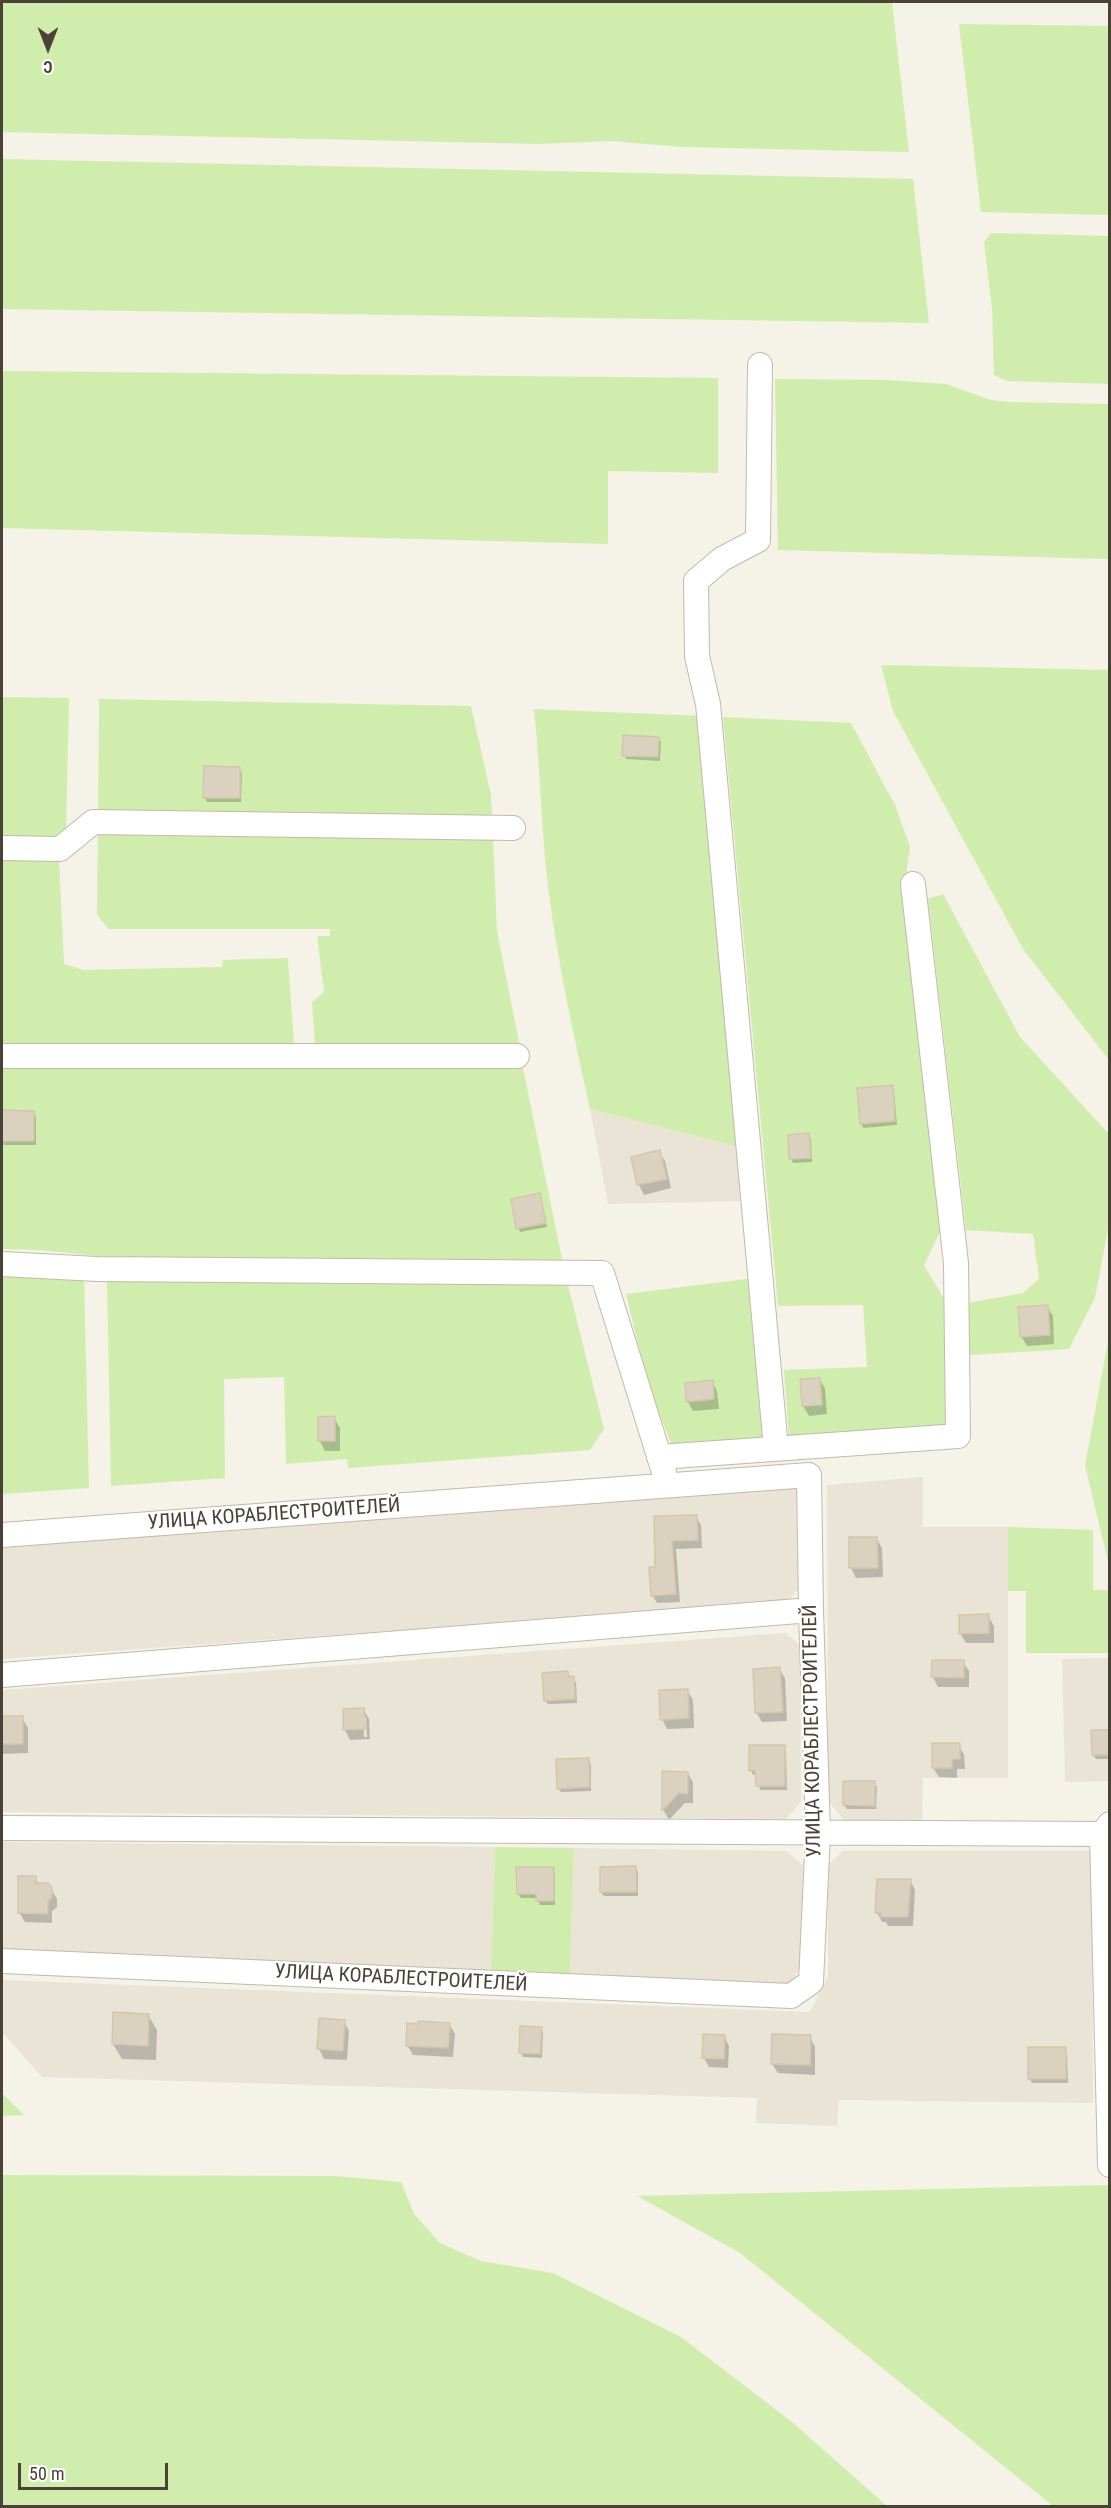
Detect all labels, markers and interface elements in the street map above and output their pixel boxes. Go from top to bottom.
north arrow [18,18,78,78]
text: С [43,57,53,76]
street label: УЛИЦА КОРАБЛЕСТРОИТЕЛЕЙ [147,1494,401,1536]
street label: УЛИЦА КОРАБЛЕСТРОИТЕЛЕЙ [799,1604,827,1858]
street label: УЛИЦА КОРАБЛЕСТРОИТЕЛЕЙ [274,1960,528,1998]
scale bar [21,2451,171,2489]
text: 50 m [29,2463,64,2484]

